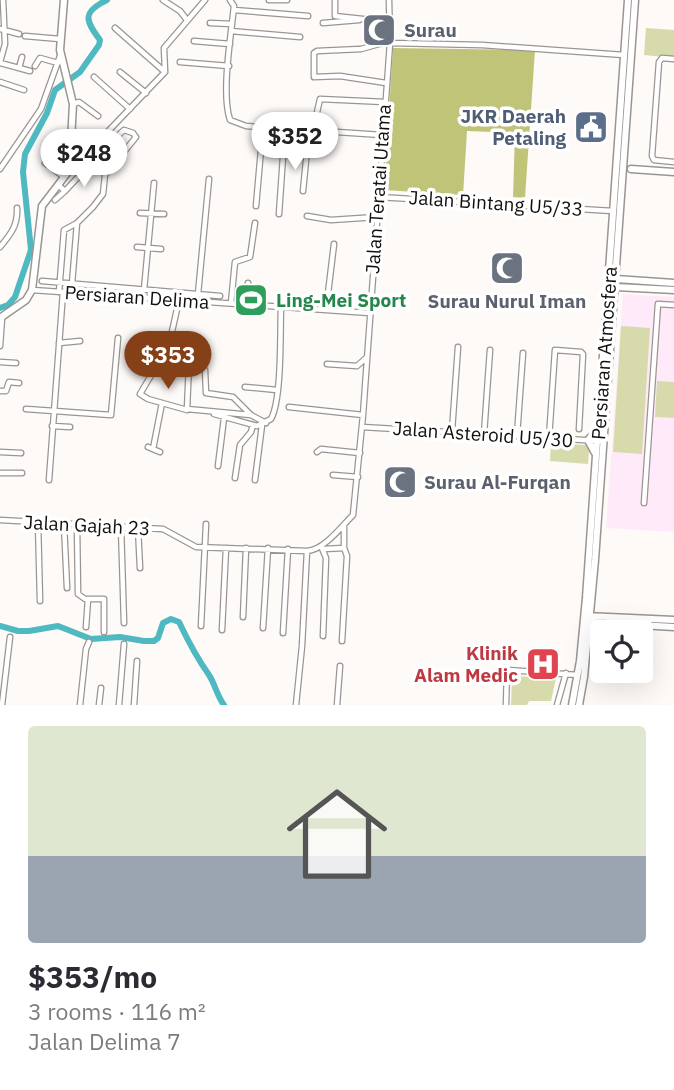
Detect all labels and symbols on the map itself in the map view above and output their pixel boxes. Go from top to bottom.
mosque icon: Surau [360,11,398,49]
place label: Surau [404,18,457,42]
street label: Jalan Teratai Utama [360,103,396,275]
place label: JKR Daerah Petaling [461,104,567,150]
public building icon: JKR Daerah Petaling [572,108,610,146]
pin: $352 [254,113,336,172]
pin: $248 [43,130,125,189]
street label: Jalan Bintang U5/33 [408,185,584,221]
mosque icon: Surau Nurul Iman [488,249,526,287]
street label: Persiaran Atmosfera [586,266,622,440]
street label: Persiaran Delima [64,280,210,314]
sports icon: Ling-Mei Sport [232,281,270,319]
place label: Ling-Mei Sport [276,288,406,312]
place label: Surau Nurul Iman [428,289,586,313]
pin: $353 [127,332,209,391]
street label: Jalan Asteroid U5/30 [392,416,574,452]
mosque icon: Surau Al-Furqan [381,463,419,501]
place label: Surau Al-Furqan [424,470,571,494]
street label: Jalan Gajah 23 [23,510,151,540]
place label: Klinik Alam Medic [414,641,518,687]
hospital icon: Klinik Alam Medic [524,645,562,683]

